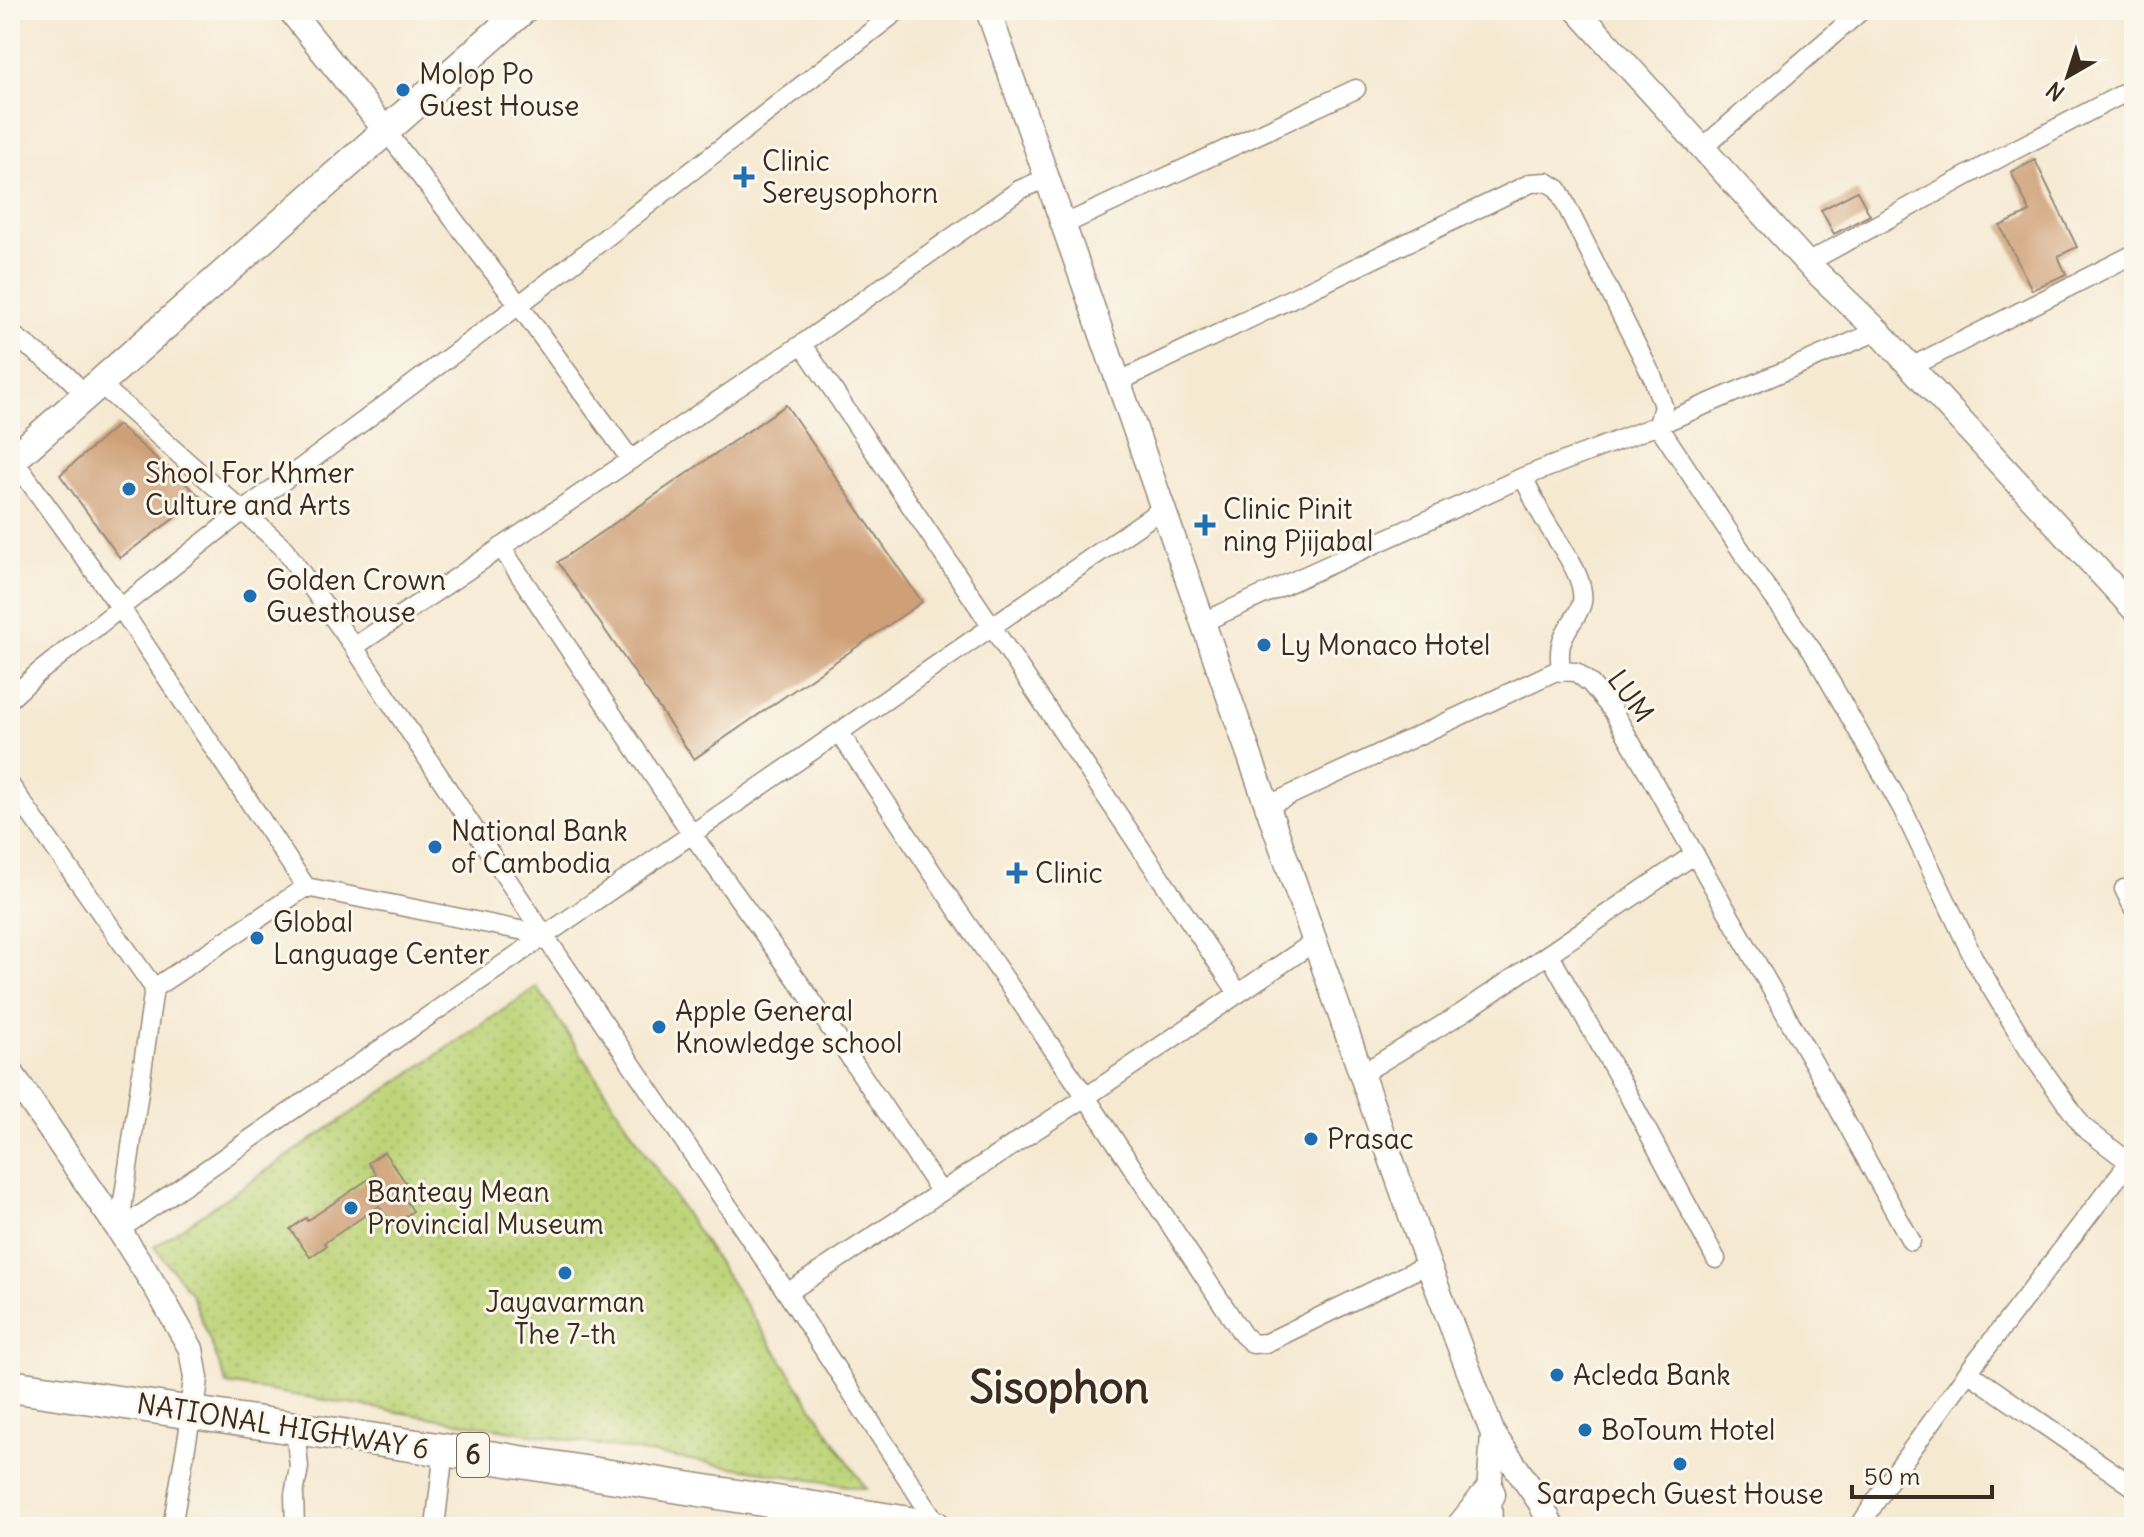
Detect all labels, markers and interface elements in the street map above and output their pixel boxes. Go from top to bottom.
north arrow [2028,36,2108,116]
place label: Molop Po Guest House [419,56,579,124]
text: N [2041,76,2070,107]
marker: Molop Po Guest House [394,81,412,99]
place label: Clinic Sereysophorn [762,143,938,211]
marker: Clinic Sereysophorn [733,166,755,188]
place label: Shool For Khmer Culture and Arts [145,455,354,523]
marker: Shool For Khmer Culture and Arts [120,480,138,498]
place label: Clinic Pinit ning Pjijabal [1223,491,1373,559]
marker: Clinic Pinit ning Pjijabal [1194,514,1216,536]
place label: Golden Crown Guesthouse [266,562,446,630]
marker: Golden Crown Guesthouse [241,587,259,605]
place label: Ly Monaco Hotel [1280,627,1490,663]
marker: Ly Monaco Hotel [1255,636,1273,654]
street label: LUM [1600,663,1662,729]
place label: National Bank of Cambodia [451,813,628,881]
marker: National Bank of Cambodia [426,838,444,856]
place label: Clinic [1035,855,1103,891]
marker: Clinic [1006,862,1028,884]
place label: Global Language Center [273,904,490,972]
marker: Global Language Center [248,929,266,947]
place label: Apple General Knowledge school [675,993,902,1061]
marker: Apple General Knowledge school [650,1018,668,1036]
place label: Prasac [1327,1121,1414,1157]
marker: Prasac [1302,1130,1320,1148]
place label: Banteay Mean Provincial Museum [367,1174,604,1242]
marker: Banteay Mean Provincial Museum [342,1199,360,1217]
marker: Jayavarman The 7-th [556,1264,574,1282]
place label: Jayavarman The 7-th [485,1284,645,1352]
place label: Acleda Bank [1573,1357,1731,1393]
district label: Sisophon [969,1360,1149,1415]
marker: Acleda Bank [1548,1366,1566,1384]
street label: NATIONAL HIGHWAY 6 [134,1385,432,1467]
place label: BoToum Hotel [1601,1412,1775,1448]
marker: BoToum Hotel [1576,1421,1594,1439]
road number: 6 [457,1433,489,1477]
scale bar [1852,1449,1992,1499]
marker: Sarapech Guest House [1671,1455,1689,1473]
text: 50 m [1864,1461,1920,1491]
place label: Sarapech Guest House [1536,1476,1824,1512]

